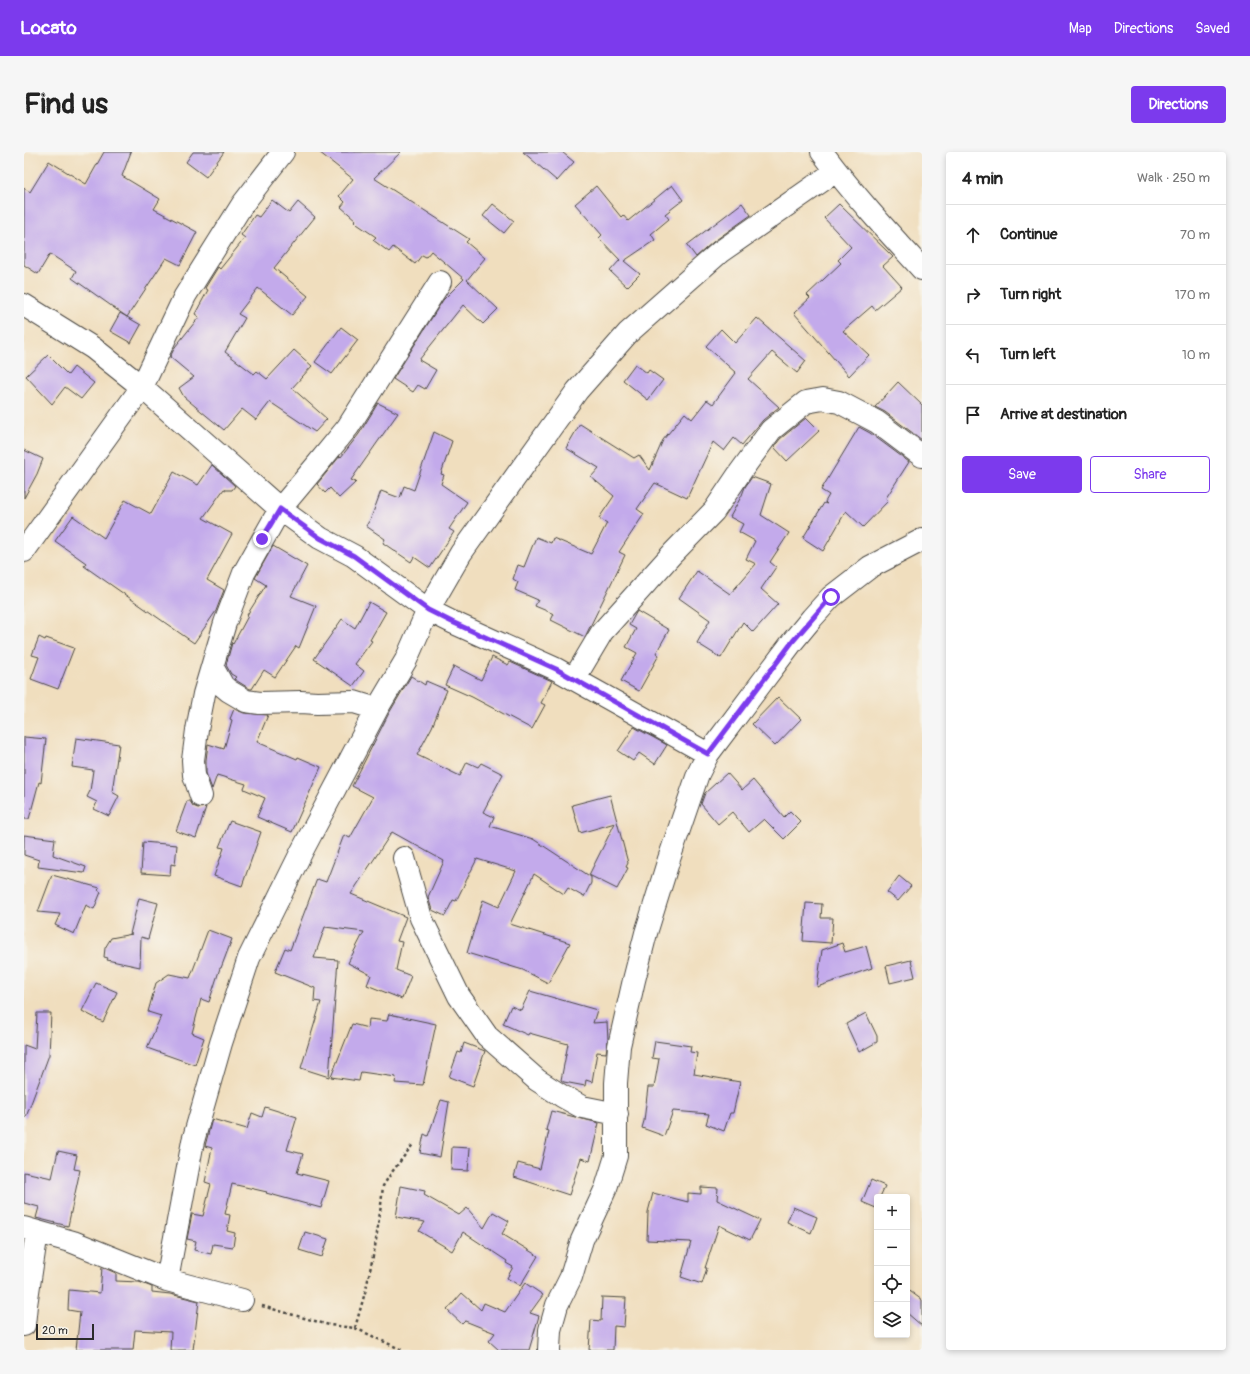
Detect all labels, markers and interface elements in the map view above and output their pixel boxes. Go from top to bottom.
text: Locato [20,16,77,40]
text: Map [1069,20,1092,37]
text: Directions [1114,20,1173,37]
text: Saved [1195,20,1230,37]
button: Directions [1131,86,1226,123]
text: Find us [24,87,108,122]
text: 4 min [962,168,1003,189]
text: Walk · 250 m [1137,170,1210,186]
icon: ahead [962,224,984,246]
text: Continue [1000,225,1058,244]
text: 70 m [1180,227,1210,243]
icon: right [962,284,984,306]
text: Turn right [1000,285,1061,304]
text: 170 m [1175,287,1210,303]
icon: left [962,344,984,366]
text: Turn left [1000,345,1056,364]
text: 10 m [1182,347,1210,363]
icon: arrive [962,404,984,426]
text: Arrive at destination [1000,405,1127,424]
button: Save [962,456,1082,493]
button: Share [1090,456,1210,493]
route end [253,530,271,548]
route start [822,588,840,606]
map controls [874,1194,910,1338]
button: + [874,1194,910,1230]
button: − [874,1230,910,1266]
button: locate [874,1266,910,1302]
button: layers [874,1302,910,1338]
scale bar [36,1322,94,1341]
text: 20 m [42,1324,68,1337]

